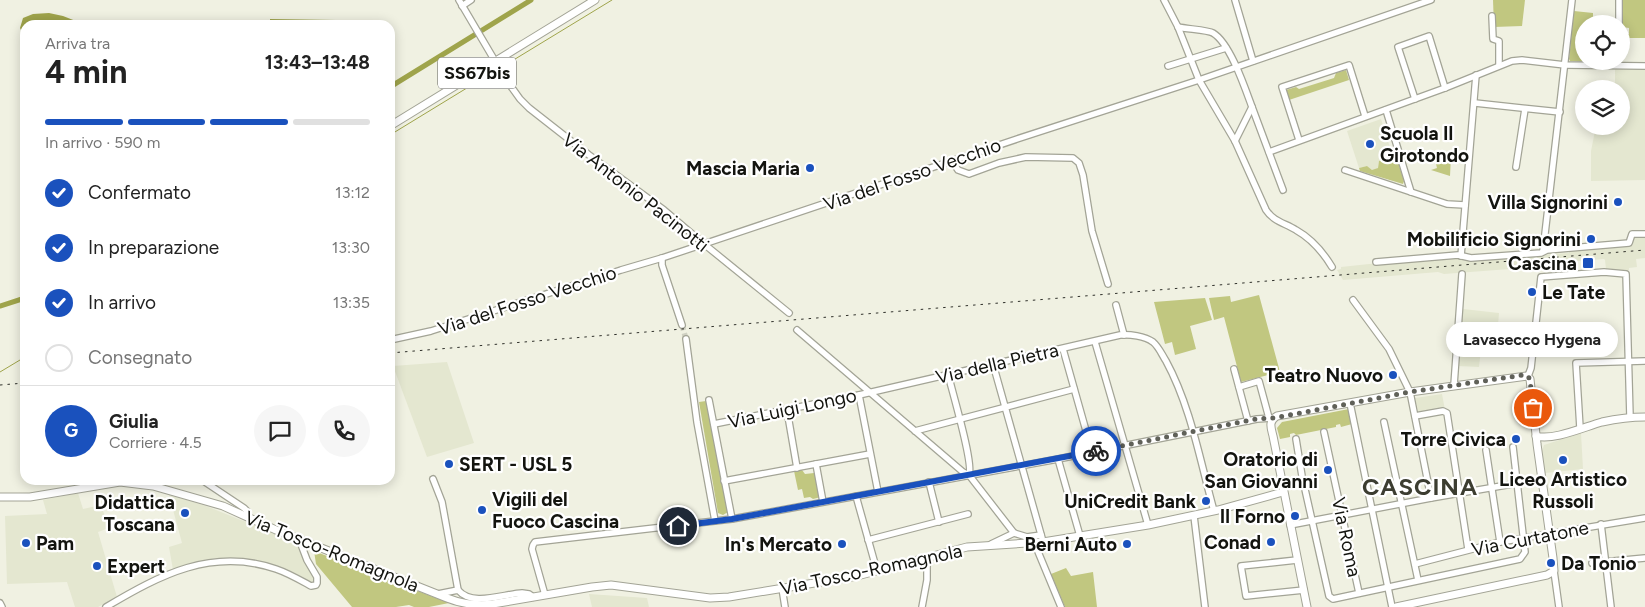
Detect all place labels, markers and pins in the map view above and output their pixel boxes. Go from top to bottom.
place label: Scuola Il Girotondo [1380,122,1469,167]
marker: Scuola Il Girotondo [1364,138,1376,150]
place label: Mascia Maria [686,157,800,180]
marker: Mascia Maria [804,162,816,174]
place label: Villa Signorini [1488,191,1608,214]
marker: Villa Signorini [1612,196,1624,208]
place label: Mobilificio Signorini [1407,228,1581,251]
marker: Mobilificio Signorini [1585,233,1597,245]
place label: Cascina [1508,252,1577,275]
marker: Cascina [1581,256,1595,270]
place label: Le Tate [1542,281,1606,304]
marker: Le Tate [1526,286,1538,298]
callout: Lavasecco Hygena [1447,323,1619,358]
place label: Teatro Nuovo [1265,364,1383,387]
marker: Teatro Nuovo [1387,369,1399,381]
pin [1512,387,1554,429]
place label: Torre Civica [1401,428,1506,451]
marker: Torre Civica [1510,433,1522,445]
place label: Oratorio di San Giovanni [1204,448,1318,493]
place label: SERT - USL 5 [459,453,572,476]
marker: Liceo Artistico Russoli [1557,454,1569,466]
marker: SERT - USL 5 [443,458,455,470]
marker: Oratorio di San Giovanni [1322,464,1334,476]
place label: Liceo Artistico Russoli [1499,468,1627,513]
place label: Vigili del Fuoco Cascina [492,488,619,533]
place label: UniCredit Bank [1064,490,1197,513]
place label: Didattica Toscana [95,491,175,536]
marker: UniCredit Bank [1200,495,1212,507]
marker: Vigili del Fuoco Cascina [476,504,488,516]
pin [657,505,699,547]
place label: Il Forno [1220,505,1285,528]
marker: Didattica Toscana [179,507,191,519]
marker: Il Forno [1289,510,1301,522]
place label: Conad [1204,531,1261,554]
place label: Pam [36,532,74,555]
place label: In's Mercato [725,533,832,556]
place label: Berni Auto [1024,533,1117,556]
marker: Conad [1265,536,1277,548]
marker: Pam [20,537,32,549]
marker: In's Mercato [836,538,848,550]
marker: Berni Auto [1121,538,1133,550]
place label: Da Tonio [1561,552,1637,575]
place label: Expert [107,555,166,578]
marker: Da Tonio [1545,557,1557,569]
marker: Expert [91,560,103,572]

